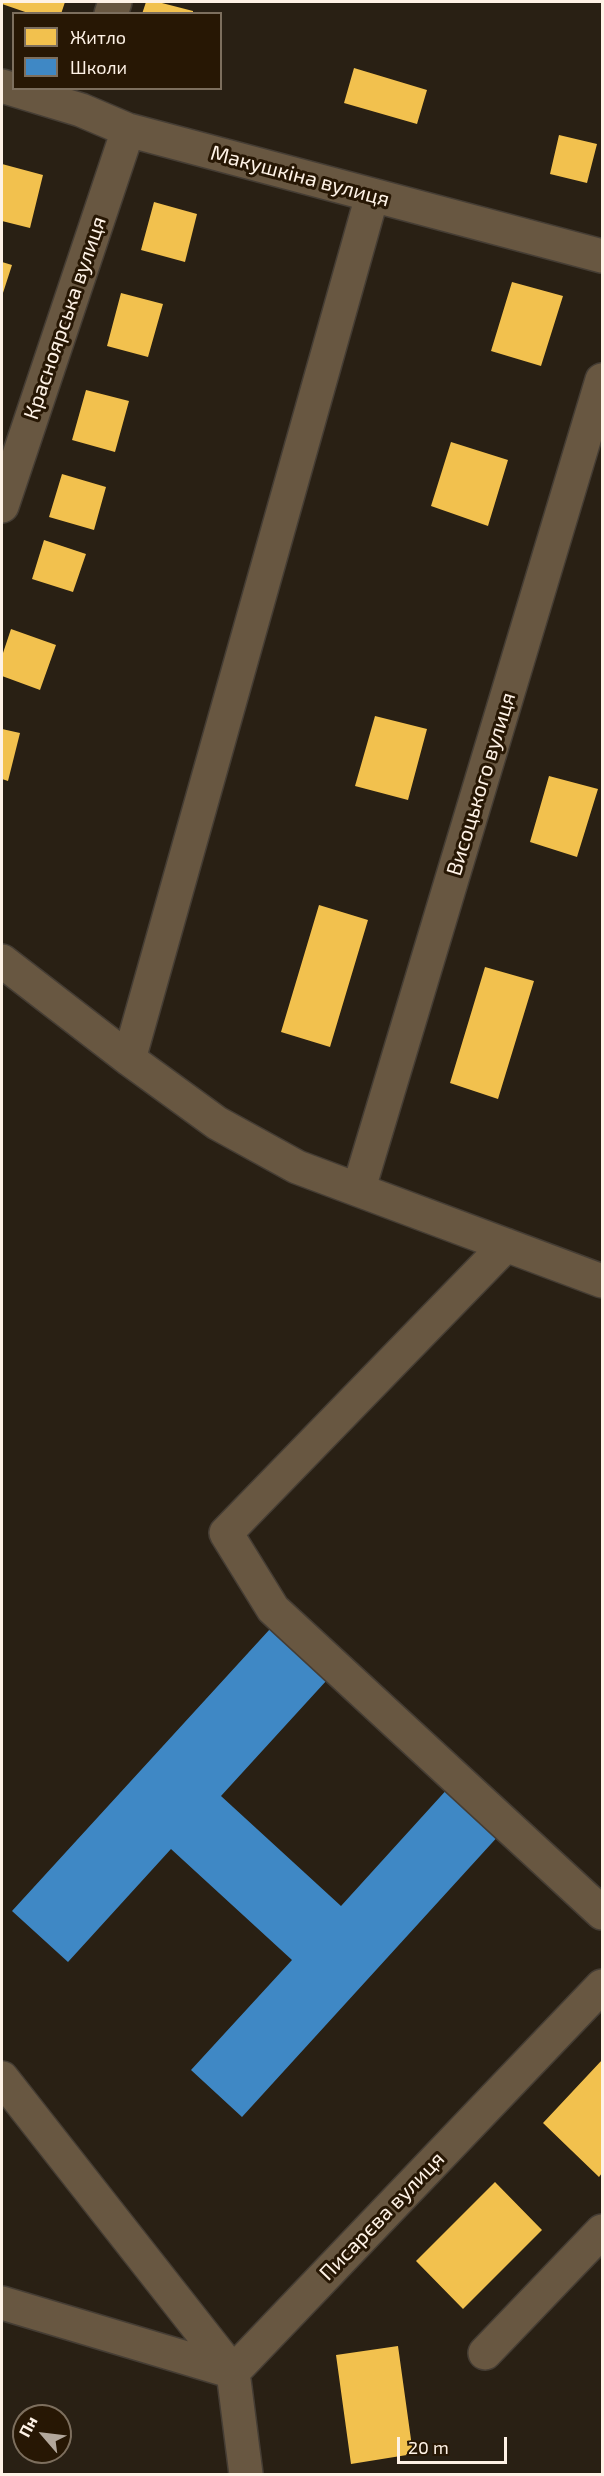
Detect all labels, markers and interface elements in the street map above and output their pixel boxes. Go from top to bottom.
legend [12,12,222,90]
text: Житло [70,26,126,48]
text: Школи [70,56,127,78]
street label: Макушкіна вулиця [208,140,392,212]
street label: Красноярська вулиця [18,213,112,423]
street label: Висоцького вулиця [441,689,521,879]
street label: Писарєва вулиця [314,2146,450,2286]
north arrow [12,2404,72,2464]
text: Пн [14,2413,41,2440]
scale bar [400,2425,510,2463]
text: 20 m [408,2436,449,2458]

